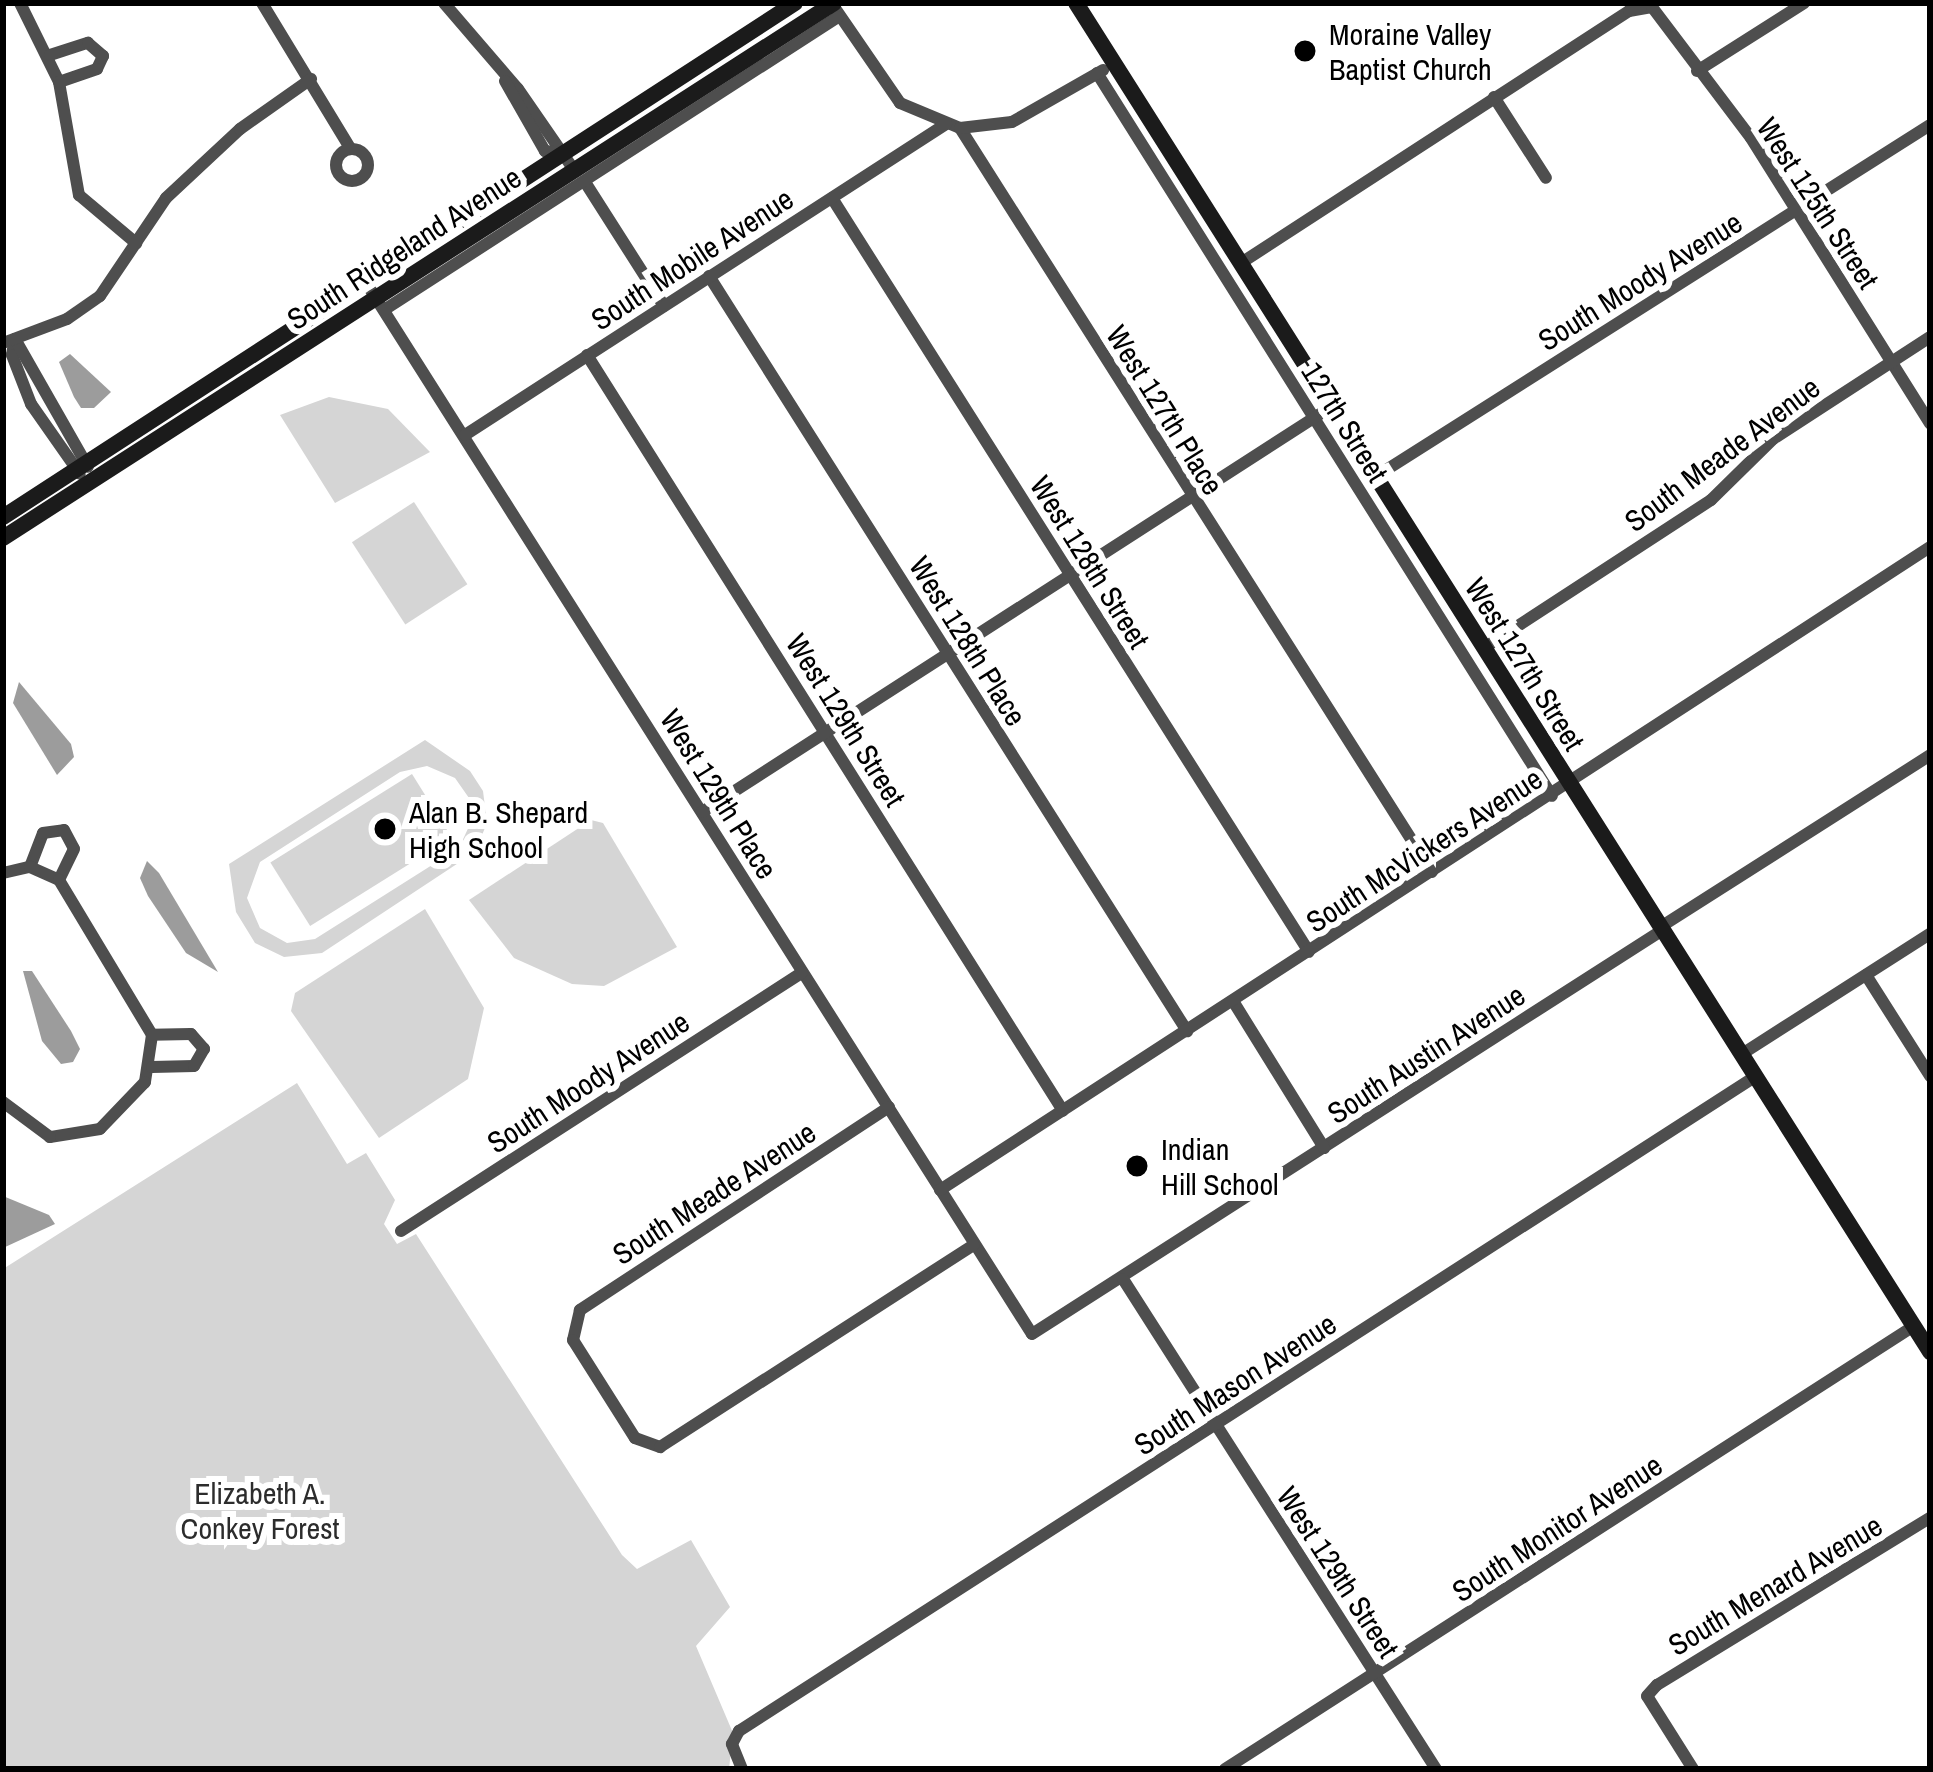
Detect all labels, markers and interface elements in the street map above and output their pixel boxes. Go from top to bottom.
place label: Moraine Valley Baptist Church [1329,16,1492,86]
marker: Moraine Valley Baptist Church [1292,38,1318,64]
street label: West 125th Street [1749,111,1887,295]
street label: South Ridgeland Avenue [280,159,528,337]
street label: South Mobile Avenue [584,180,800,338]
street label: South Moody Avenue [1531,204,1749,358]
street label: West 127th Place [1099,319,1231,501]
street label: 127th Street [1294,356,1396,488]
street label: South Meade Avenue [1617,369,1827,539]
street label: West 128th Street [1023,469,1157,655]
street label: West 128th Place [902,550,1034,732]
street label: West 127th Street [1458,571,1592,757]
street label: West 129th Street [779,627,913,813]
street label: West 129th Place [653,703,785,885]
street label: South McVickers Avenue [1299,760,1549,940]
place label: Alan B. Shepard High School [409,794,588,864]
marker: Alan B. Shepard High School [372,816,398,842]
street label: South Austin Avenue [1319,976,1533,1132]
street label: South Moody Avenue [480,1003,696,1161]
street label: South Meade Avenue [605,1114,823,1272]
place label: Indian Hill School [1161,1131,1279,1202]
marker: Indian Hill School [1124,1153,1150,1179]
street label: South Mason Avenue [1127,1305,1343,1463]
street label: South Monitor Avenue [1445,1446,1669,1610]
park label: Elizabeth A. Conkey Forest [181,1475,339,1546]
street label: West 129th Street [1269,1480,1407,1664]
street label: South Menard Avenue [1661,1507,1889,1663]

